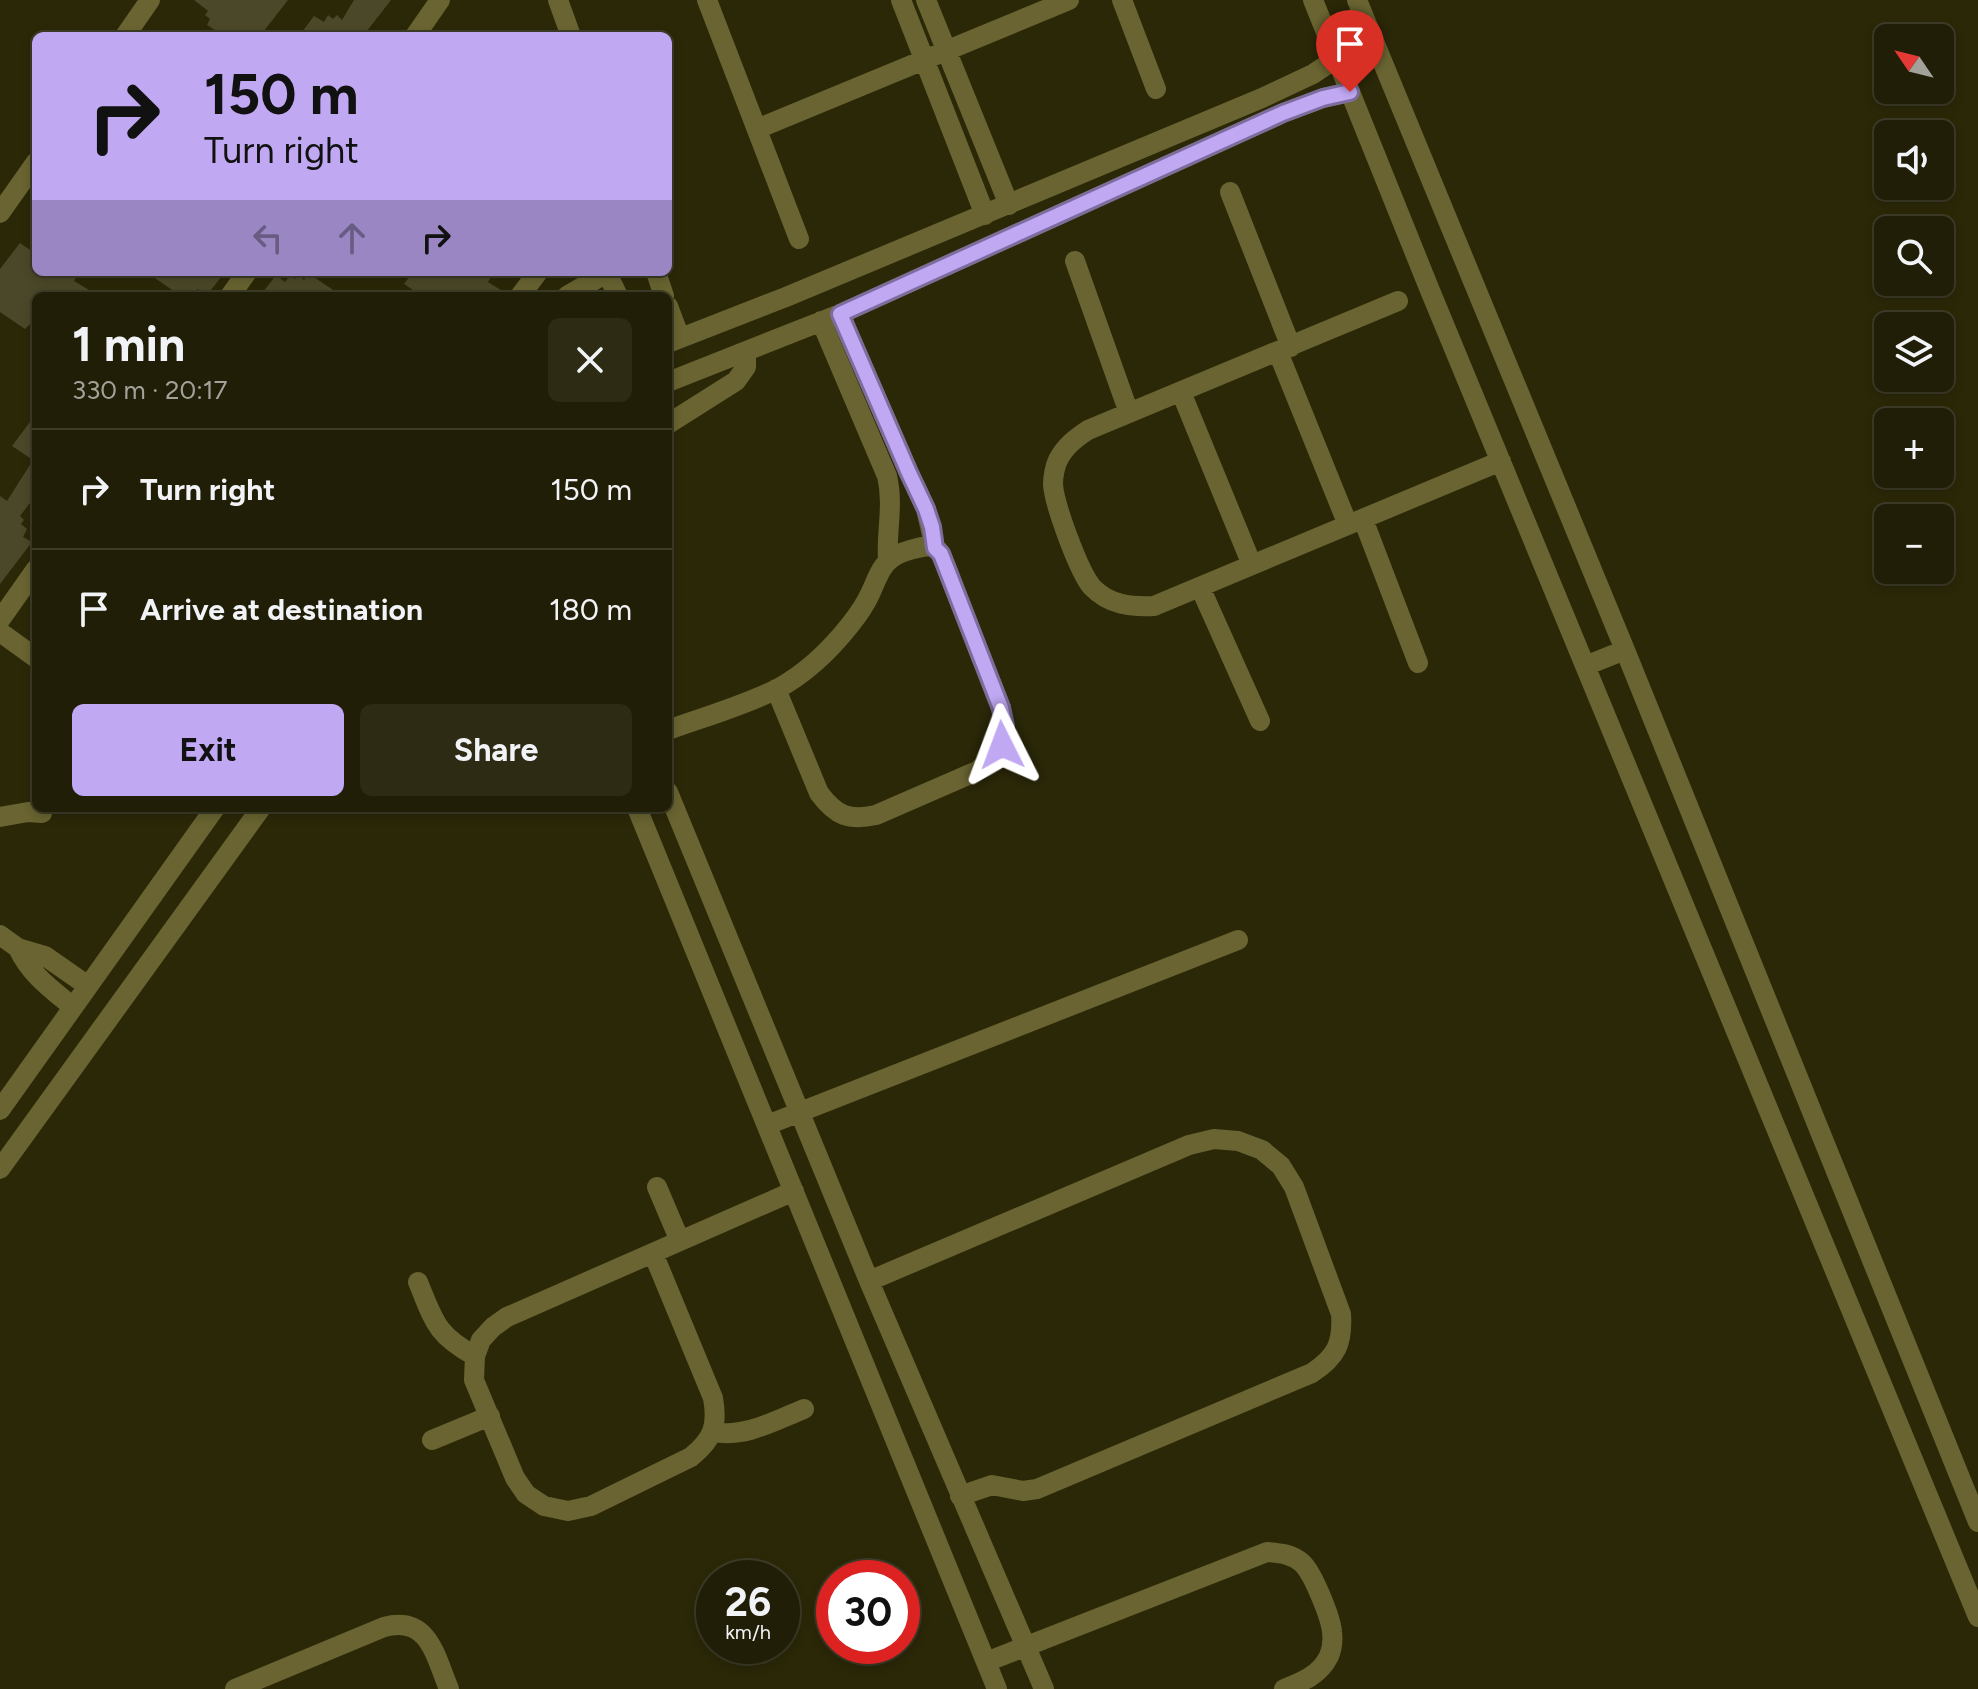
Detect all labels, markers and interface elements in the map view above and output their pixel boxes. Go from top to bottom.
pin [1316,10,1384,92]
icon: arrive [1328,22,1372,66]
north arrow [1874,24,1954,104]
map controls [1874,24,1954,584]
text: 150 m [204,61,359,128]
icon: right [72,64,176,168]
button: sound [1874,120,1954,200]
text: Turn right [204,129,359,172]
icon: left [246,216,290,260]
icon: ahead [330,216,374,260]
icon: right [414,216,458,260]
button: search [1874,216,1954,296]
button: layers [1874,312,1954,392]
text: 1 min [72,315,185,373]
button: close [548,318,632,402]
text: 330 m · 20:17 [72,374,227,406]
button: + [1874,408,1954,488]
icon: right [72,467,116,511]
text: Turn right [140,471,275,508]
text: 150 m [550,471,632,508]
button: − [1874,504,1954,584]
icon: arrive [72,587,116,631]
text: Arrive at destination [140,591,423,628]
text: 180 m [549,591,632,628]
position arrow [960,703,1044,787]
button: Exit [72,704,344,796]
button: Share [360,704,632,796]
speed limit sign: 30 [816,1560,920,1664]
text: 26 [725,1578,771,1626]
text: km/h [725,1620,771,1644]

